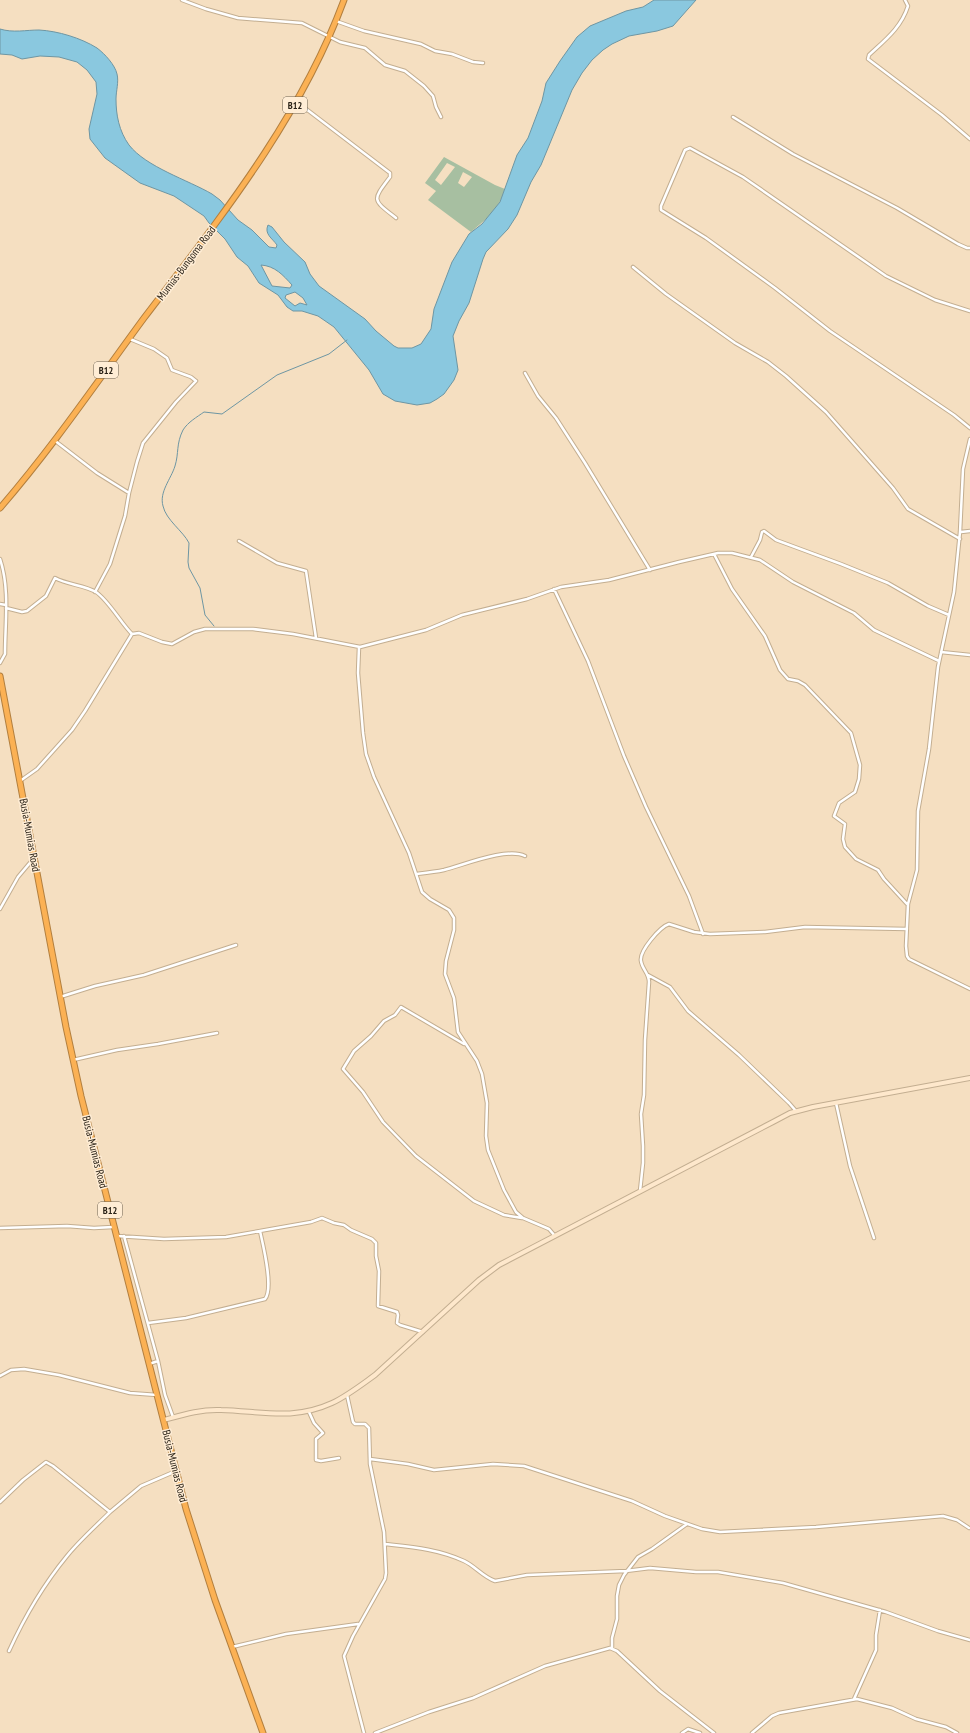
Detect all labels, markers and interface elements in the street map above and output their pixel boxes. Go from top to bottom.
road number: B12 [283,97,307,113]
street label: Mumias-Bungoma Road [153,223,219,303]
road number: B12 [94,362,118,378]
street label: Busia-Mumias Road [17,797,43,873]
street label: Busia-Mumias Road [79,1114,111,1190]
road number: B12 [98,1202,122,1218]
street label: Busia-Mumias Road [159,1428,191,1504]

